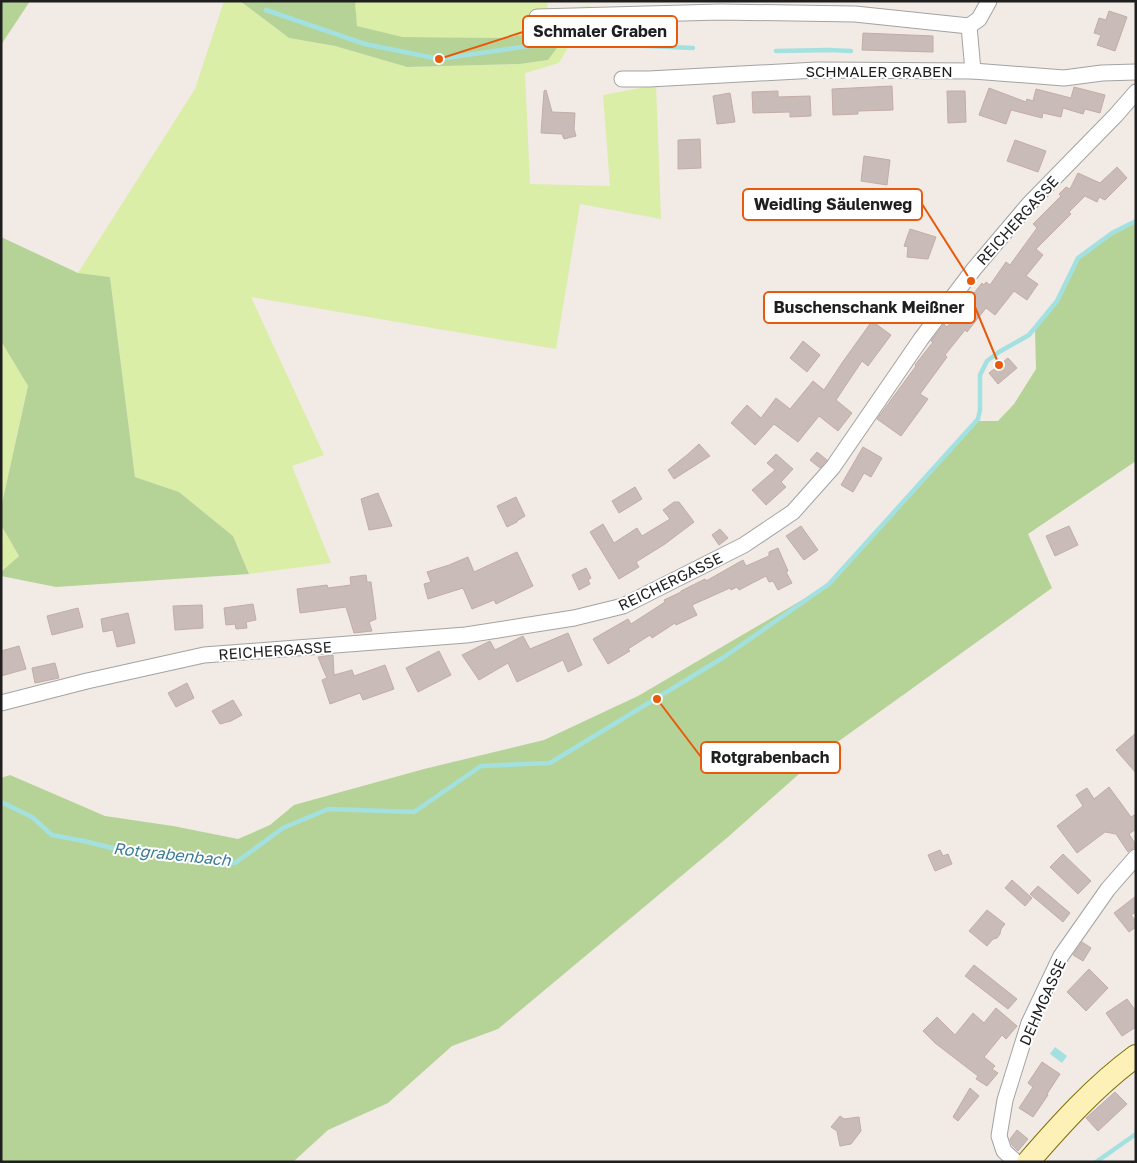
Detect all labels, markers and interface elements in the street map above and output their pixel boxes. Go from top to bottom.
callout: Schmaler Graben [523,16,677,47]
text: Schmaler Graben [533,21,667,41]
street label: SCHMALER GRABEN [805,62,953,80]
street label: REICHERGASSE [972,172,1062,268]
callout: Weidling Säulenweg [743,189,922,220]
text: Weidling Säulenweg [754,194,912,214]
callout: Buschenschank Meißner [764,292,975,323]
text: Buschenschank Meißner [774,297,964,317]
street label: REICHERGASSE [615,548,725,614]
street label: REICHERGASSE [218,637,332,663]
callout: Rotgrabenbach [701,742,840,773]
text: Rotgrabenbach [711,747,829,767]
water label: Rotgrabenbach [112,838,233,870]
street label: DEHMGASSE [1015,956,1069,1048]

